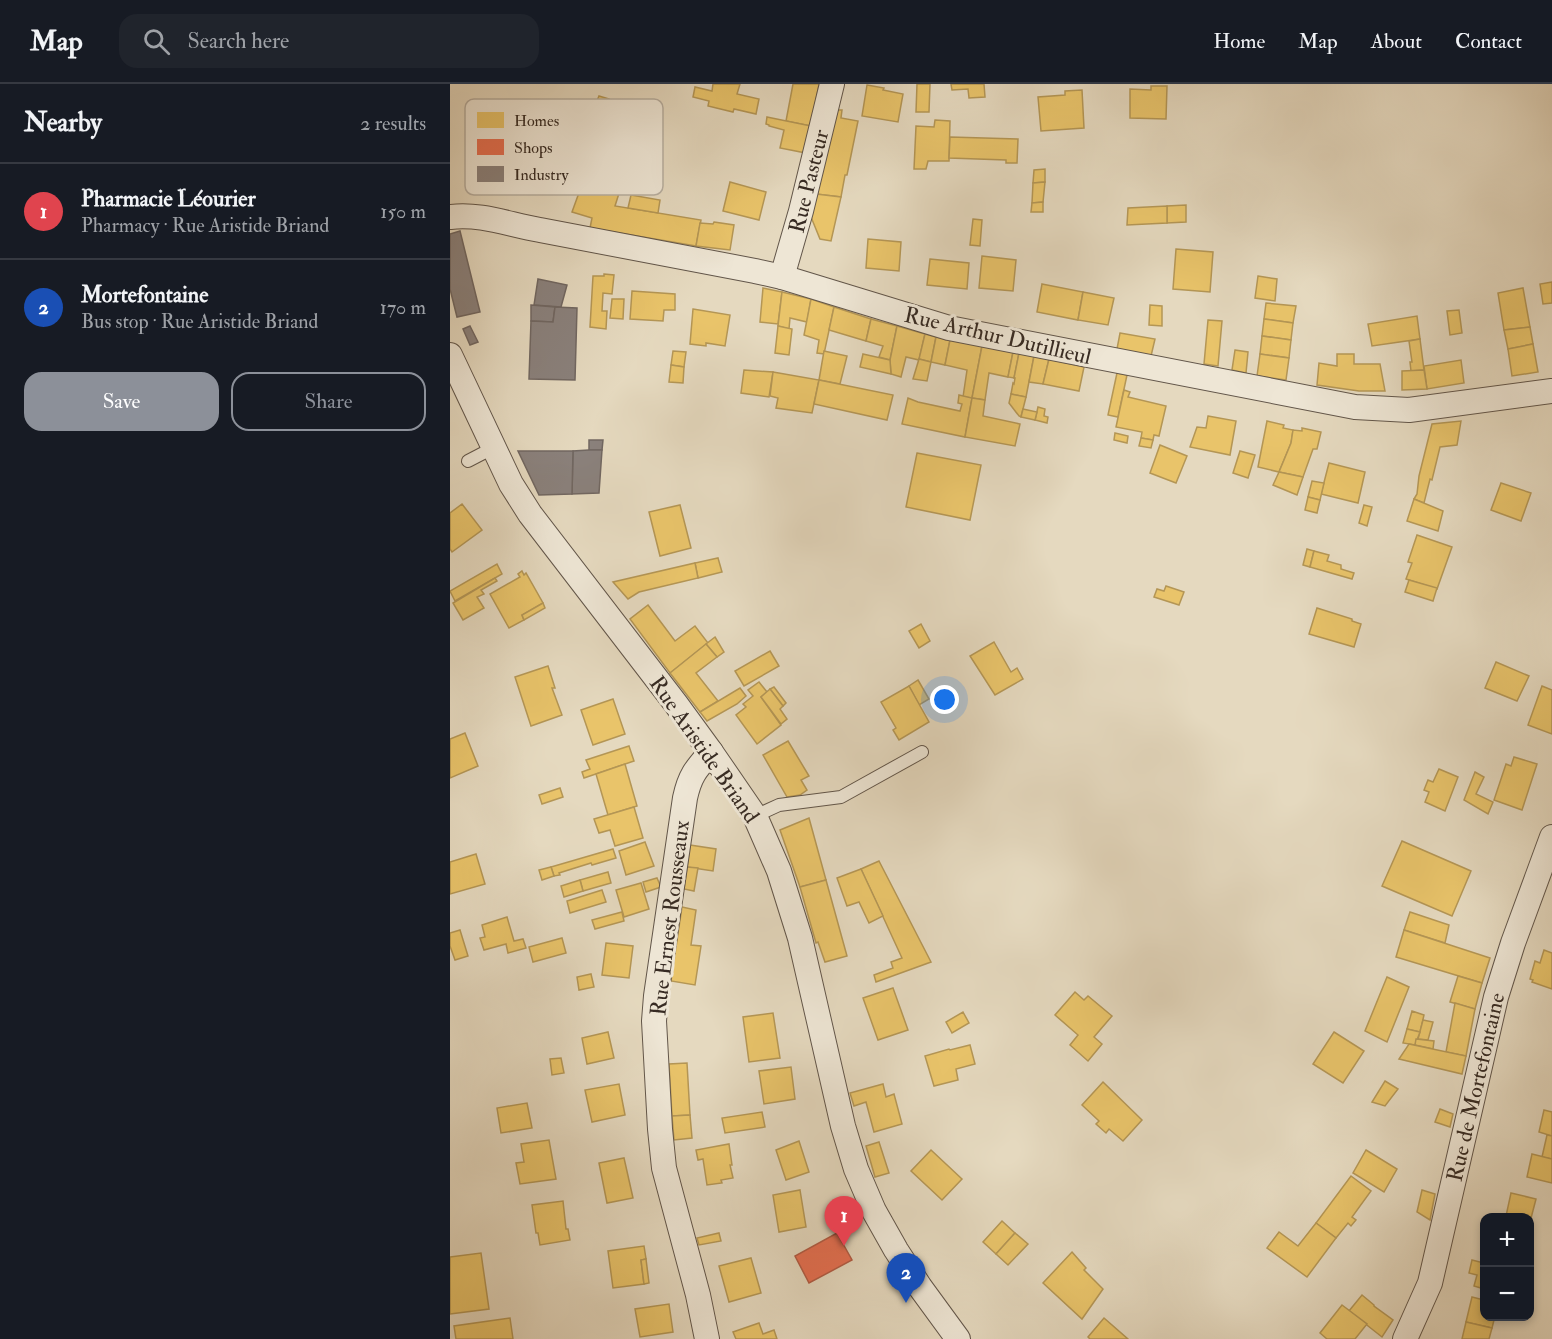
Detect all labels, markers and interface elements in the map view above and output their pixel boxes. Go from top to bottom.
search box [119,14,539,68]
text: Map [30,24,83,59]
icon: search [140,25,173,58]
text: Search here [188,27,289,55]
text: Home [1213,28,1265,55]
text: Map [1298,28,1338,55]
text: About [1371,28,1422,55]
text: Contact [1455,28,1522,55]
legend [465,99,663,195]
text: Nearby [24,107,102,139]
text: 2 results [360,111,426,136]
text: Homes [514,111,559,131]
street label: Rue Pasteur [783,126,836,236]
text: Shops [514,138,553,159]
text: Industry [514,165,569,185]
text: Pharmacie Léourier [81,185,256,213]
text: 1 [40,199,47,224]
text: 150 m [380,199,426,224]
text: Pharmacy · Rue Aristide Briand [81,213,329,238]
text: Mortefontaine [81,281,208,309]
text: 2 [38,295,49,320]
text: 170 m [380,295,426,320]
street label: Rue Arthur Dutillieul [902,301,1094,371]
text: Bus stop · Rue Aristide Briand [81,309,318,334]
button: Save [24,372,219,431]
button: Share [231,372,426,431]
street label: Rue Aristide Briand [643,671,765,829]
your location [930,685,959,714]
street label: Rue Ernest Rousseaux [644,819,696,1017]
street label: Rue de Mortefontaine [1441,990,1511,1184]
pin: 1 [824,1196,864,1246]
map controls [1480,1213,1534,1321]
button: + [1480,1213,1534,1267]
pin: 2 [886,1254,926,1303]
button: − [1480,1267,1534,1321]

